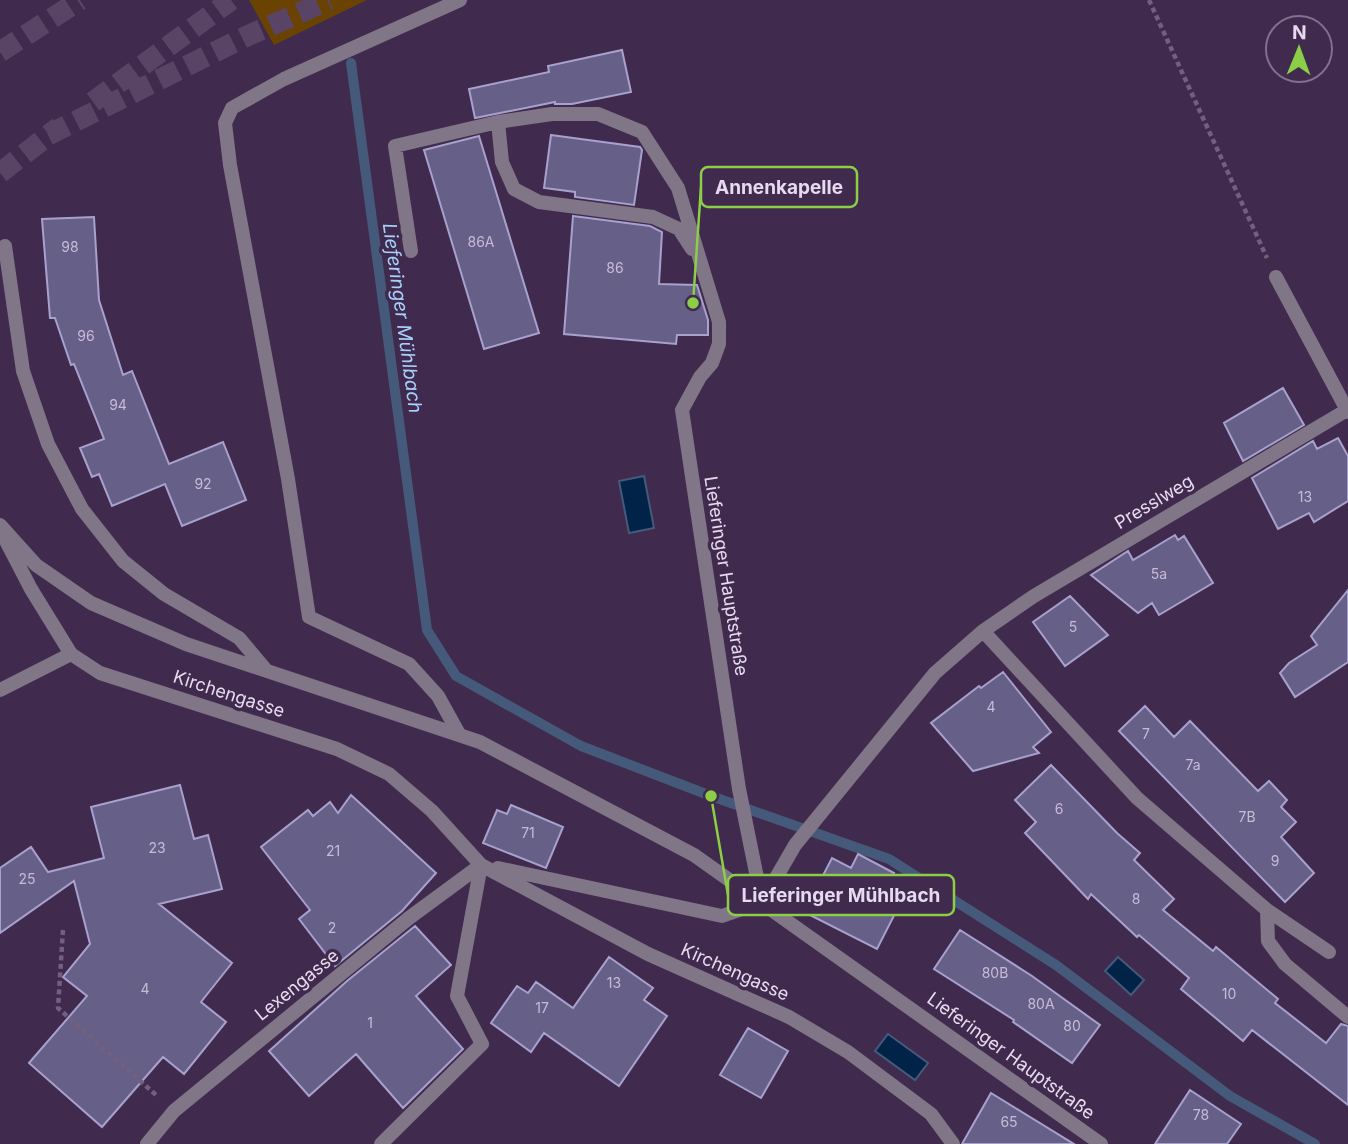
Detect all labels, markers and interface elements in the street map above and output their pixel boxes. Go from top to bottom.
north arrow [1264,14,1334,84]
text: N [1292,21,1307,44]
callout: Annenkapelle [701,167,857,207]
text: Annenkapelle [715,176,843,199]
water label: Lieferinger Mühlbach [378,221,427,415]
house number: 86A [467,233,495,250]
house number: 98 [61,238,79,255]
house number: 86 [606,259,624,276]
house number: 96 [77,327,95,344]
house number: 94 [109,396,127,413]
street label: Presslweg [1111,470,1197,533]
house number: 92 [194,475,212,492]
street label: Lieferinger Hauptstraße [700,475,753,677]
house number: 13 [1298,488,1312,505]
house number: 5a [1151,565,1167,582]
house number: 5 [1069,618,1077,635]
street label: Kirchengasse [171,666,288,721]
house number: 4 [986,698,996,715]
house number: 7 [1142,725,1150,742]
house number: 7a [1185,756,1201,773]
house number: 6 [1055,800,1063,817]
house number: 7B [1238,808,1256,825]
house number: 71 [521,824,535,841]
house number: 23 [148,839,166,856]
house number: 21 [326,842,340,859]
house number: 9 [1271,852,1279,869]
house number: 25 [18,870,36,887]
callout: Lieferinger Mühlbach [728,875,954,915]
text: Lieferinger Mühlbach [742,884,940,907]
house number: 8 [1132,890,1140,907]
house number: 2 [328,919,336,936]
street label: Kirchengasse [678,938,792,1005]
street label: Lexengasse [251,945,343,1025]
house number: 80B [982,964,1008,981]
house number: 13 [607,974,621,991]
house number: 4 [140,980,150,997]
house number: 10 [1222,985,1236,1002]
street label: Lieferinger Hauptstraße [923,988,1099,1123]
house number: 80A [1027,995,1055,1012]
house number: 17 [535,999,549,1016]
house number: 1 [367,1014,373,1031]
house number: 80 [1063,1017,1081,1034]
house number: 78 [1193,1106,1209,1123]
house number: 65 [1000,1113,1018,1130]

